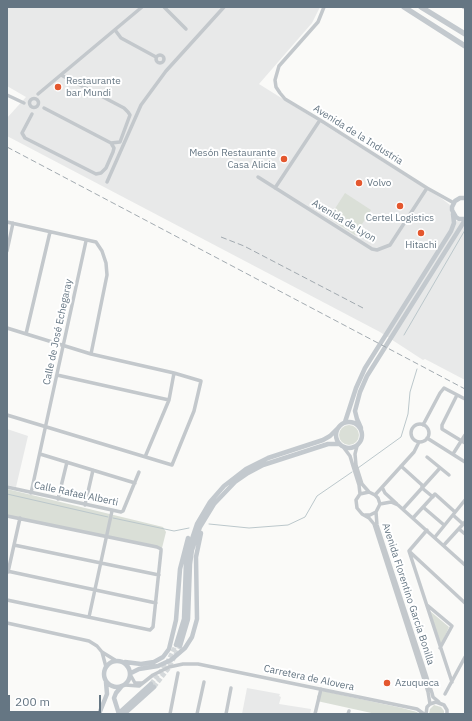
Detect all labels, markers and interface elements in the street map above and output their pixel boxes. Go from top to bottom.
place label: Restaurante bar Mundi [66,75,121,98]
marker: Restaurante bar Mundi [53,82,63,92]
street label: Avenida de la Industria [311,103,405,167]
place label: Mesón Restaurante Casa Alicia [189,147,276,170]
marker: Mesón Restaurante Casa Alicia [279,154,289,164]
place label: Volvo [367,177,391,189]
marker: Volvo [354,178,364,188]
street label: Avenida de Lyon [310,197,378,245]
marker: Certel Logistics [395,201,405,211]
place label: Certel Logistics [366,212,434,224]
marker: Hitachi [416,228,426,238]
place label: Hitachi [405,239,437,251]
street label: Calle de José Echegaray [41,278,75,386]
street label: Calle Rafael Alberti [33,479,119,509]
street label: Avenida Florentino García Bonilla [379,521,437,667]
street label: Carretera de Alovera [263,663,355,693]
place label: Azuqueca [395,677,439,689]
marker: Azuqueca [382,678,392,688]
scale bar [10,687,103,713]
text: 200 m [15,694,50,709]

